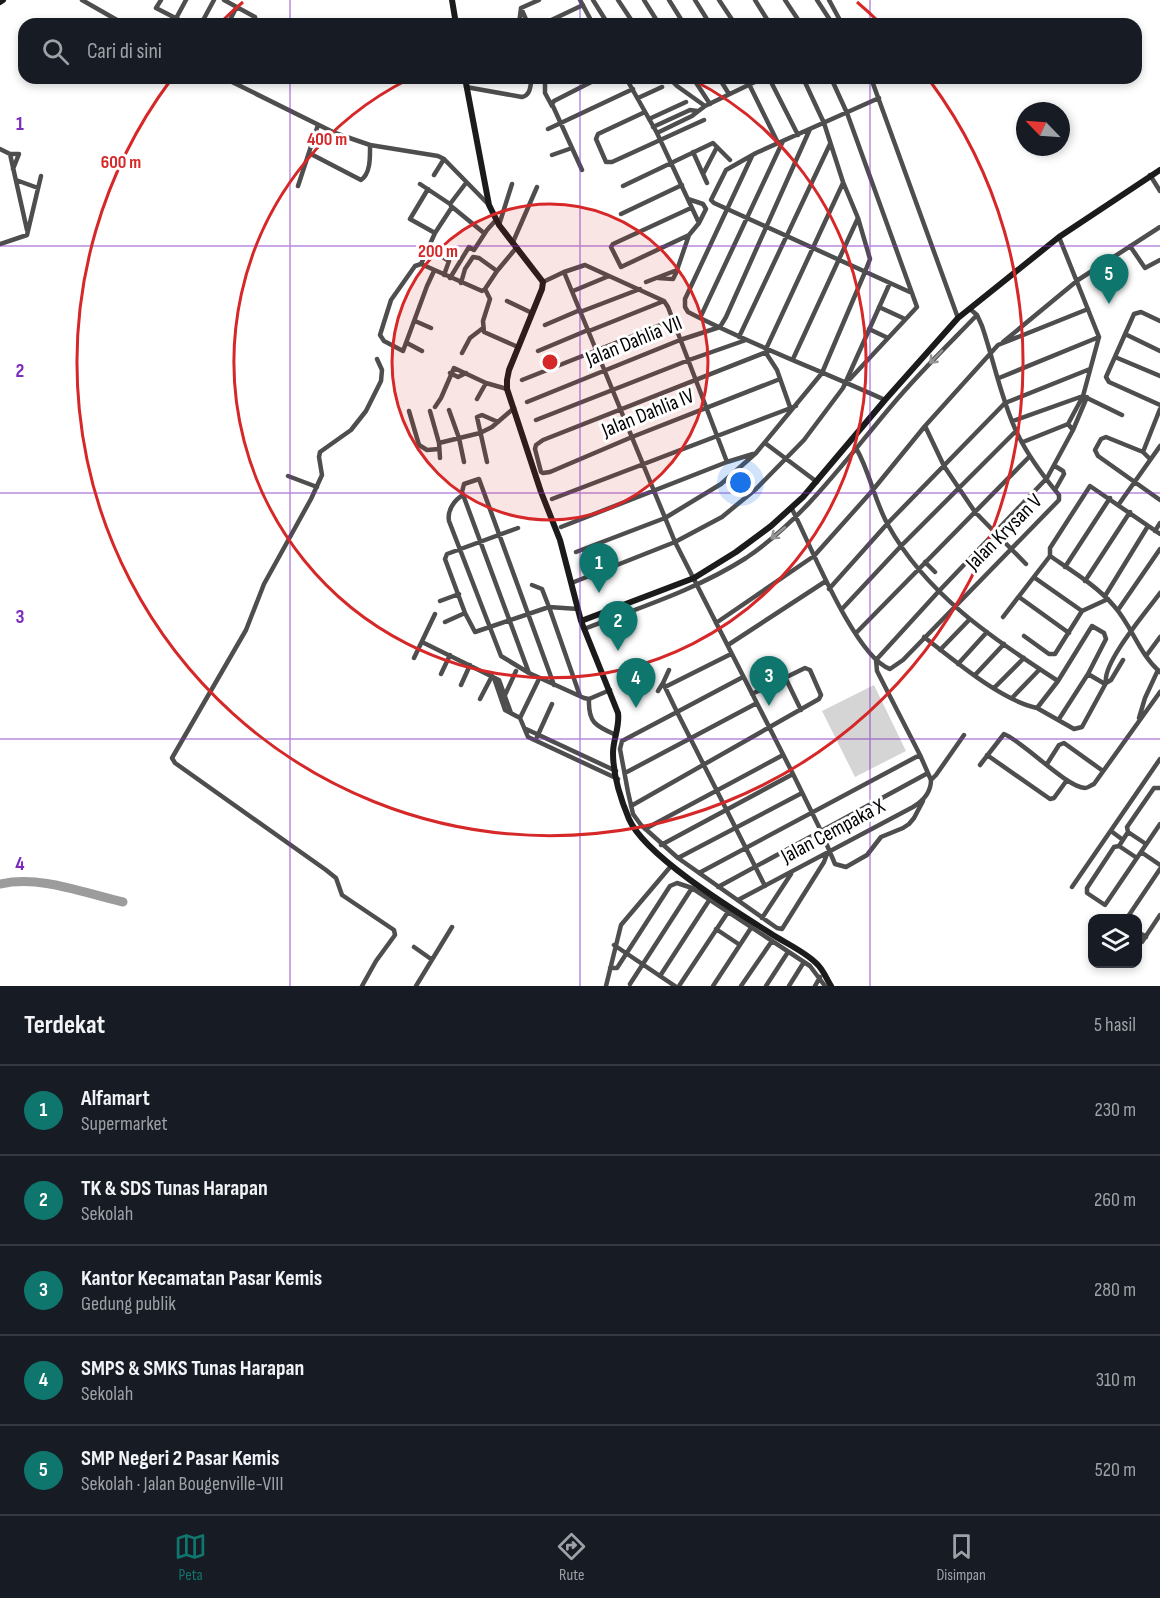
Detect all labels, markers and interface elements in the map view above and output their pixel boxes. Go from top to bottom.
search box [18,18,1142,84]
icon: search [39,35,72,68]
text: Cari di sini [87,38,162,65]
north arrow [1016,102,1070,156]
text: 1 [16,112,24,136]
text: 400 m [307,129,347,150]
text: 600 m [101,152,141,173]
text: 200 m [418,241,458,262]
pin: 5 [1090,254,1128,304]
street label: Jalan Dahlia VII [581,310,686,372]
one-way arrow [929,350,944,365]
centre of rings [540,352,560,372]
text: 2 [16,359,24,383]
street label: Jalan Dahlia IV [597,383,698,443]
your location [726,468,755,497]
street label: Jalan Krysan V [960,488,1048,576]
one-way arrow [771,526,786,540]
pin: 1 [580,544,618,593]
pin: 2 [598,602,638,651]
text: 3 [16,605,25,629]
pin: 3 [750,656,788,706]
pin: 4 [616,658,656,708]
street label: Jalan Cempaka X [776,793,889,869]
text: 4 [15,852,25,876]
map controls [1088,914,1142,968]
button: layers [1088,914,1142,968]
text: Terdekat [24,1010,105,1041]
text: 5 hasil [1094,1013,1136,1037]
text: Alfamart [81,1085,150,1112]
text: 1 [40,1098,47,1122]
text: 230 m [1094,1098,1136,1122]
text: Supermarket [81,1112,168,1136]
text: TK & SDS Tunas Harapan [81,1175,268,1202]
text: 2 [39,1188,48,1212]
text: 260 m [1094,1188,1136,1212]
text: Sekolah [81,1202,133,1226]
text: Kantor Kecamatan Pasar Kemis [81,1265,322,1292]
text: 3 [39,1278,48,1302]
text: 280 m [1094,1278,1136,1302]
text: Gedung publik [81,1292,176,1316]
text: SMPS & SMKS Tunas Harapan [81,1355,304,1382]
text: 4 [39,1368,48,1392]
text: 310 m [1096,1368,1136,1392]
text: Sekolah [81,1382,133,1406]
text: SMP Negeri 2 Pasar Kemis [81,1445,279,1472]
text: 5 [39,1458,48,1482]
text: 520 m [1095,1458,1136,1482]
text: Sekolah · Jalan Bougenville-VIII [81,1472,283,1496]
tab: Peta [174,1530,207,1585]
tab: Rute [555,1530,588,1585]
tab: Disimpan [936,1530,986,1585]

